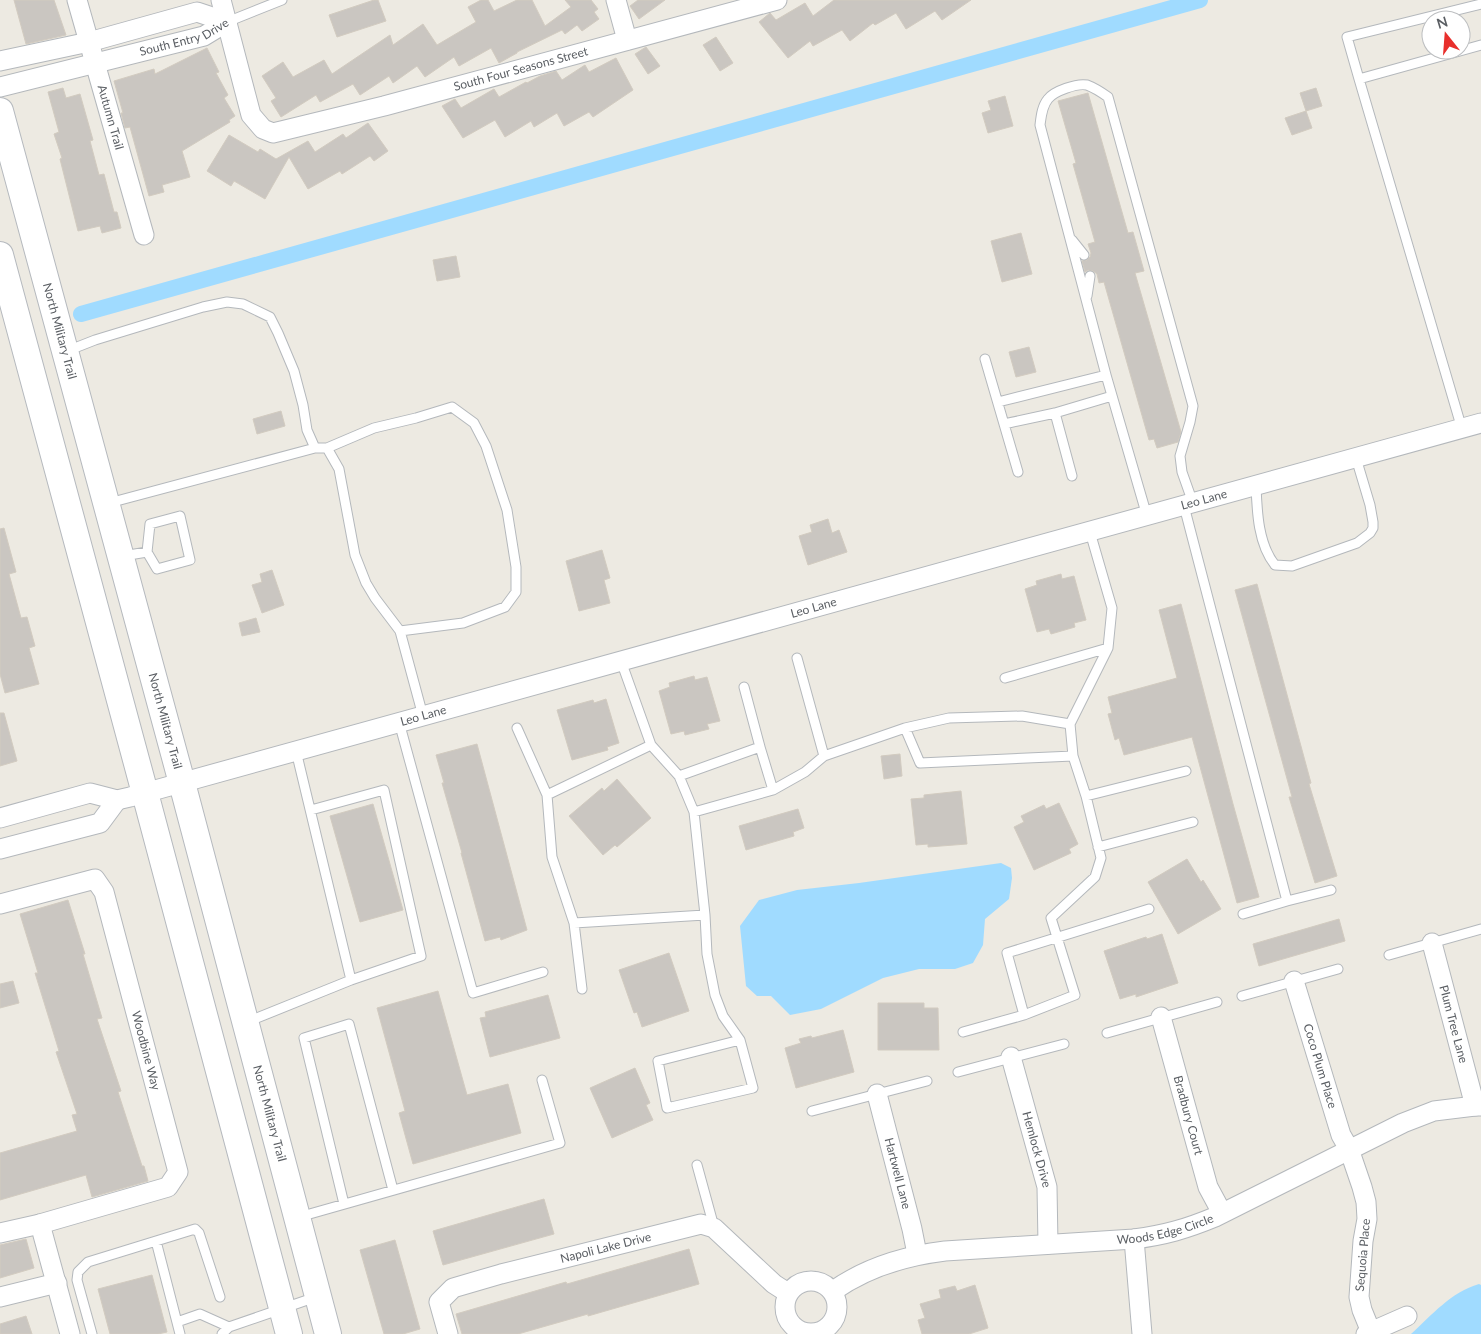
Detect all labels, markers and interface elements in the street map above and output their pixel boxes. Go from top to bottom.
north arrow [1421,10,1471,60]
text: N [1434,12,1450,32]
street label: South Entry Drive [138,15,231,59]
street label: South Four Seasons Street [452,43,590,94]
street label: Autumn Trail [95,83,127,151]
street label: North Military Trail [40,281,80,381]
street label: Leo Lane [1179,486,1229,513]
street label: Leo Lane [789,594,838,621]
street label: North Military Trail [146,671,186,771]
street label: Leo Lane [398,702,448,729]
street label: Plum Tree Lane [1436,983,1471,1065]
street label: Woodbine Way [129,1009,164,1092]
street label: Coco Plum Place [1300,1022,1340,1110]
street label: North Military Trail [250,1063,290,1163]
street label: Bradbury Court [1171,1074,1207,1157]
street label: Hemlock Drive [1019,1110,1055,1189]
street label: Hartwell Lane [882,1136,915,1211]
street label: Woods Edge Circle [1116,1210,1215,1247]
street label: Sequoia Place [1352,1218,1373,1292]
street label: Napoli Lake Drive [559,1229,653,1266]

